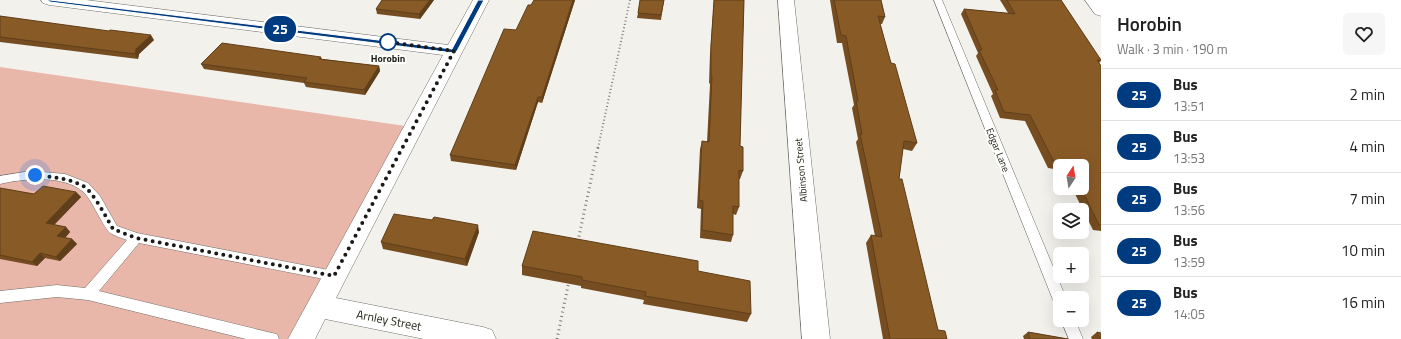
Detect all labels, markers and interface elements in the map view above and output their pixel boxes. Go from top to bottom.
text: Horobin [1117,9,1182,38]
button: heart [1343,13,1385,55]
line badge: 25 [262,16,298,42]
text: 25 [272,18,288,39]
marker: Horobin [379,33,397,51]
text: Walk · 3 min · 190 m [1117,39,1228,59]
place label: Horobin [371,51,405,66]
text: Bus [1173,73,1198,96]
text: 2 min [1349,83,1385,106]
text: 25 [1131,84,1147,105]
text: 13:51 [1173,96,1205,116]
text: Bus [1173,125,1198,148]
street label: Edgar Lane [982,126,1014,174]
text: 4 min [1349,135,1385,158]
text: 25 [1131,136,1147,157]
street label: Albinson Street [791,137,811,203]
text: 13:53 [1173,148,1205,168]
north arrow [1053,159,1089,195]
map controls [1053,159,1089,327]
your location [25,165,45,185]
text: Bus [1173,177,1198,200]
text: 7 min [1349,187,1385,210]
text: 25 [1131,188,1147,209]
text: 13:56 [1173,200,1205,220]
button: layers [1053,203,1089,239]
text: Bus [1173,229,1198,252]
text: 10 min [1341,239,1385,262]
text: 25 [1131,240,1147,261]
button: + [1053,247,1089,283]
text: 13:59 [1173,252,1205,272]
text: Bus [1173,281,1198,304]
button: − [1053,291,1089,327]
text: 16 min [1341,291,1385,314]
text: 25 [1131,292,1147,313]
street label: Arnley Street [355,304,424,336]
text: 14:05 [1173,304,1205,324]

